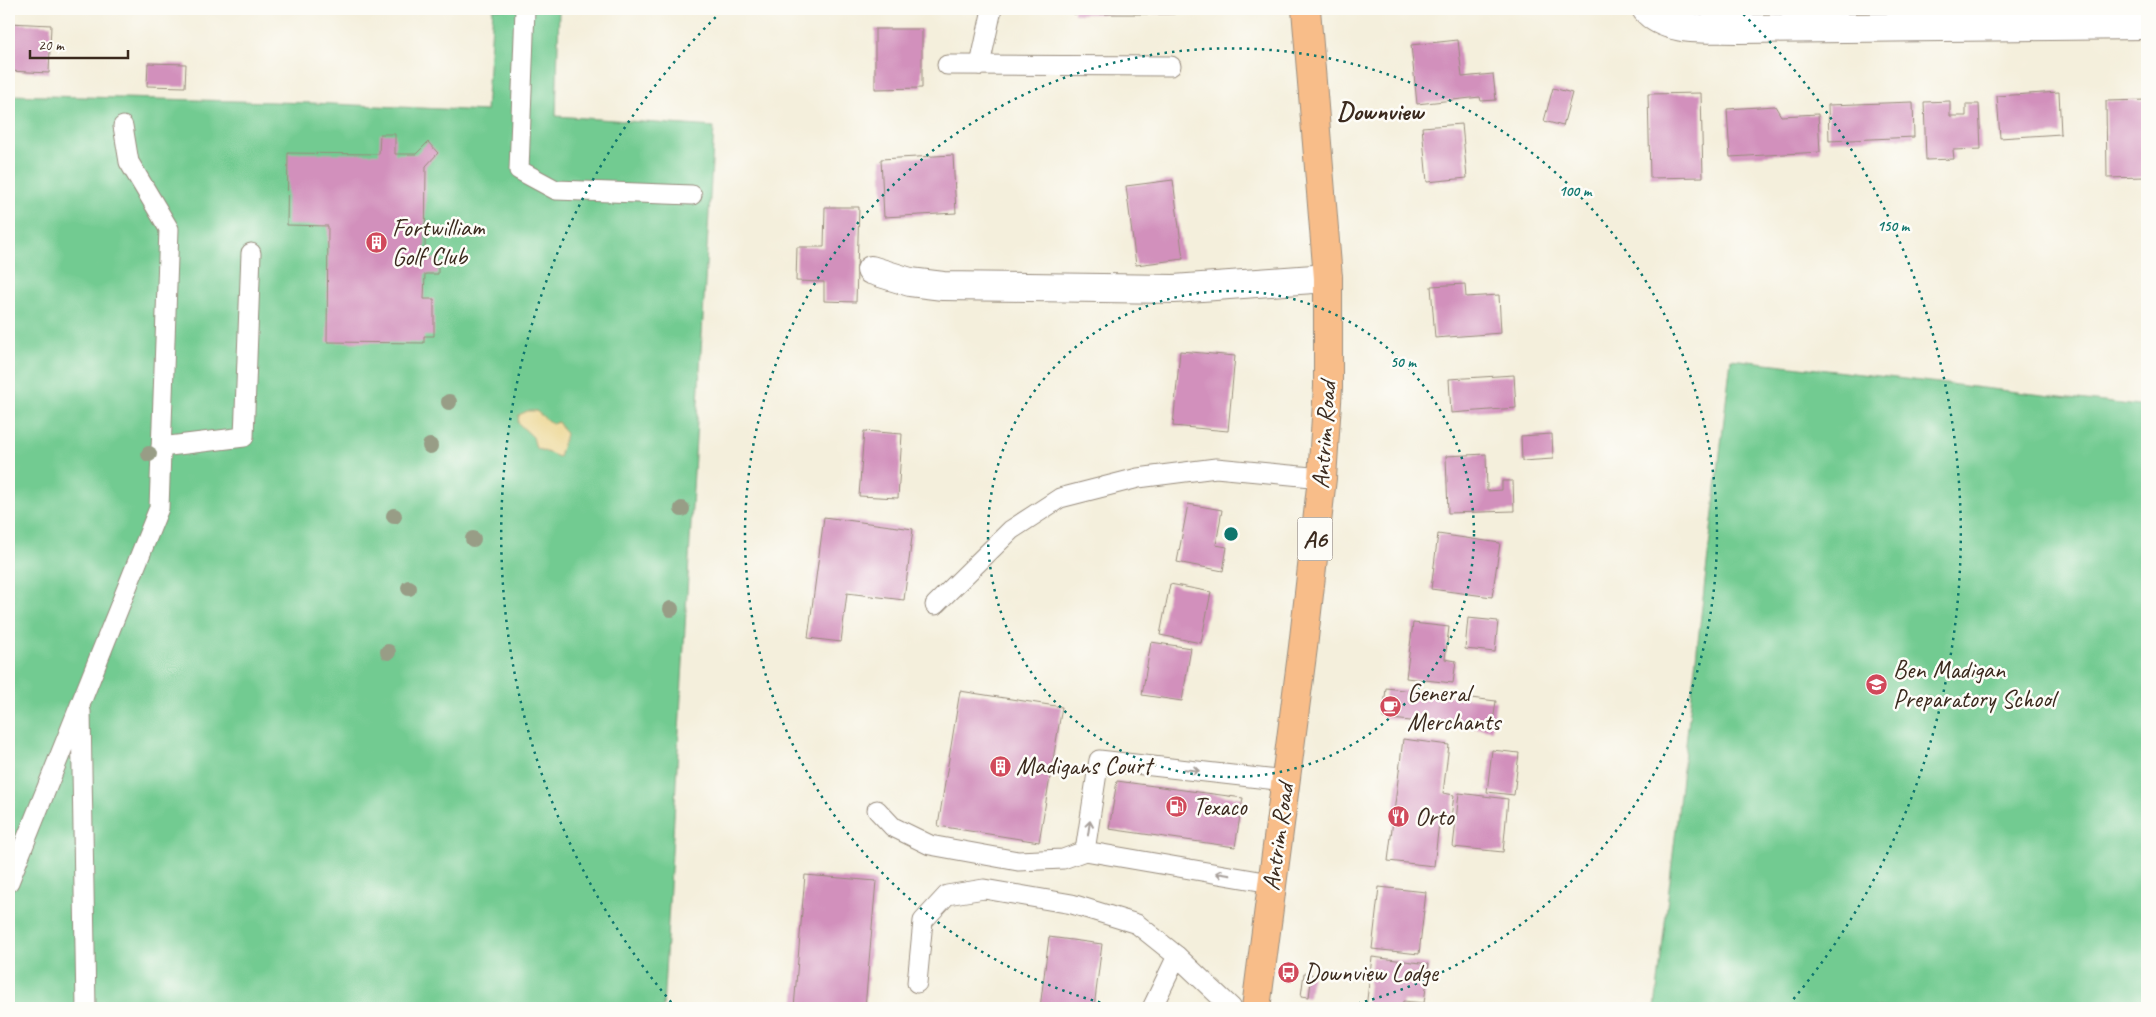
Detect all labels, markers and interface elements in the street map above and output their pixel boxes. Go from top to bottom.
scale bar [30,28,128,60]
text: 20 m [38,36,65,55]
district label: Downview [1337,95,1425,128]
text: 100 m [1559,182,1593,201]
place label: Fortwilliam Golf Club [392,212,486,273]
text: 150 m [1877,217,1911,236]
building icon: Fortwilliam Golf Club [364,230,388,254]
text: 50 m [1390,353,1417,372]
street label: Antrim Road [1304,376,1344,490]
road number: A6 [1298,518,1332,560]
centre of rings [1222,525,1240,543]
place label: Ben Madigan Preparatory School [1893,654,2060,715]
school or university icon: Ben Madigan Preparatory School [1865,672,1889,696]
place label: General Merchants [1407,677,1503,738]
cafe icon: General Merchants [1379,695,1403,719]
place label: Madigans Court [1016,750,1155,782]
building icon: Madigans Court [988,754,1012,778]
one-way arrow [1183,765,1199,775]
street label: Antrim Road [1255,777,1302,893]
place label: Texaco [1193,791,1248,823]
fuel station icon: Texaco [1165,795,1189,819]
place label: Orto [1415,801,1455,833]
restaurant icon: Orto [1387,805,1411,829]
one-way arrow [1084,820,1094,836]
one-way arrow [1215,869,1231,879]
place label: Downview Lodge [1304,957,1440,989]
bus stop icon: Downview Lodge [1276,961,1300,985]

